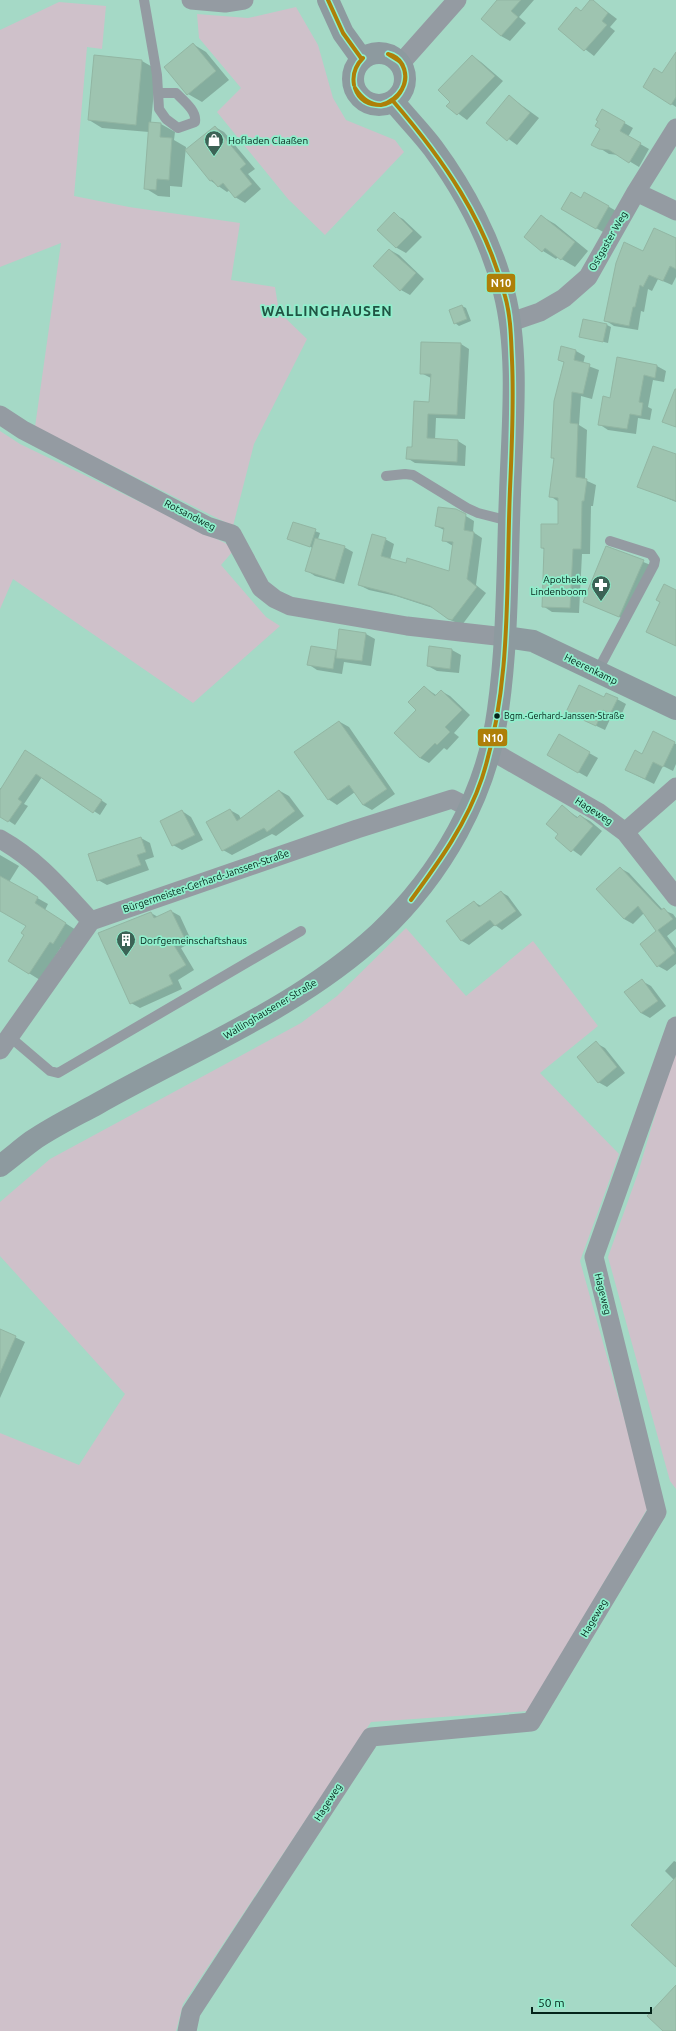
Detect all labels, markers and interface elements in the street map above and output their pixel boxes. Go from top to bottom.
shop icon: Hofladen Claaßen [203,129,225,157]
place label: Hofladen Claaßen [228,135,308,146]
street label: Ostgaster Weg [586,209,630,273]
line badge: N10 [486,273,516,293]
text: N10 [491,277,511,289]
district label: WALLINGHAUSEN [261,303,393,319]
street label: Rotsandweg [163,497,217,533]
place label: Apotheke Lindenboom [531,574,587,597]
pharmacy icon: Apotheke Lindenboom [590,574,612,602]
street label: Heerenkamp [563,651,619,687]
marker: Bgm.-Gerhard-Janssen-Straße [492,711,502,721]
place label: Bgm.-Gerhard-Janssen-Straße [504,711,624,721]
line badge: N10 [477,728,508,747]
text: N10 [483,732,503,744]
street label: Hageweg [573,795,615,827]
street label: Bürgermeister-Gerhard-Janssen-Straße [121,847,291,915]
building icon: Dorfgemeinschaftshaus [115,929,137,957]
place label: Dorfgemeinschaftshaus [140,935,247,946]
street label: Wallinghausener Straße [221,977,319,1041]
street label: Hageweg [593,1272,613,1316]
street label: Hageweg [578,1597,610,1639]
street label: Hageweg [312,1781,344,1823]
scale bar [532,1989,651,2015]
text: 50 m [538,1996,565,2009]

